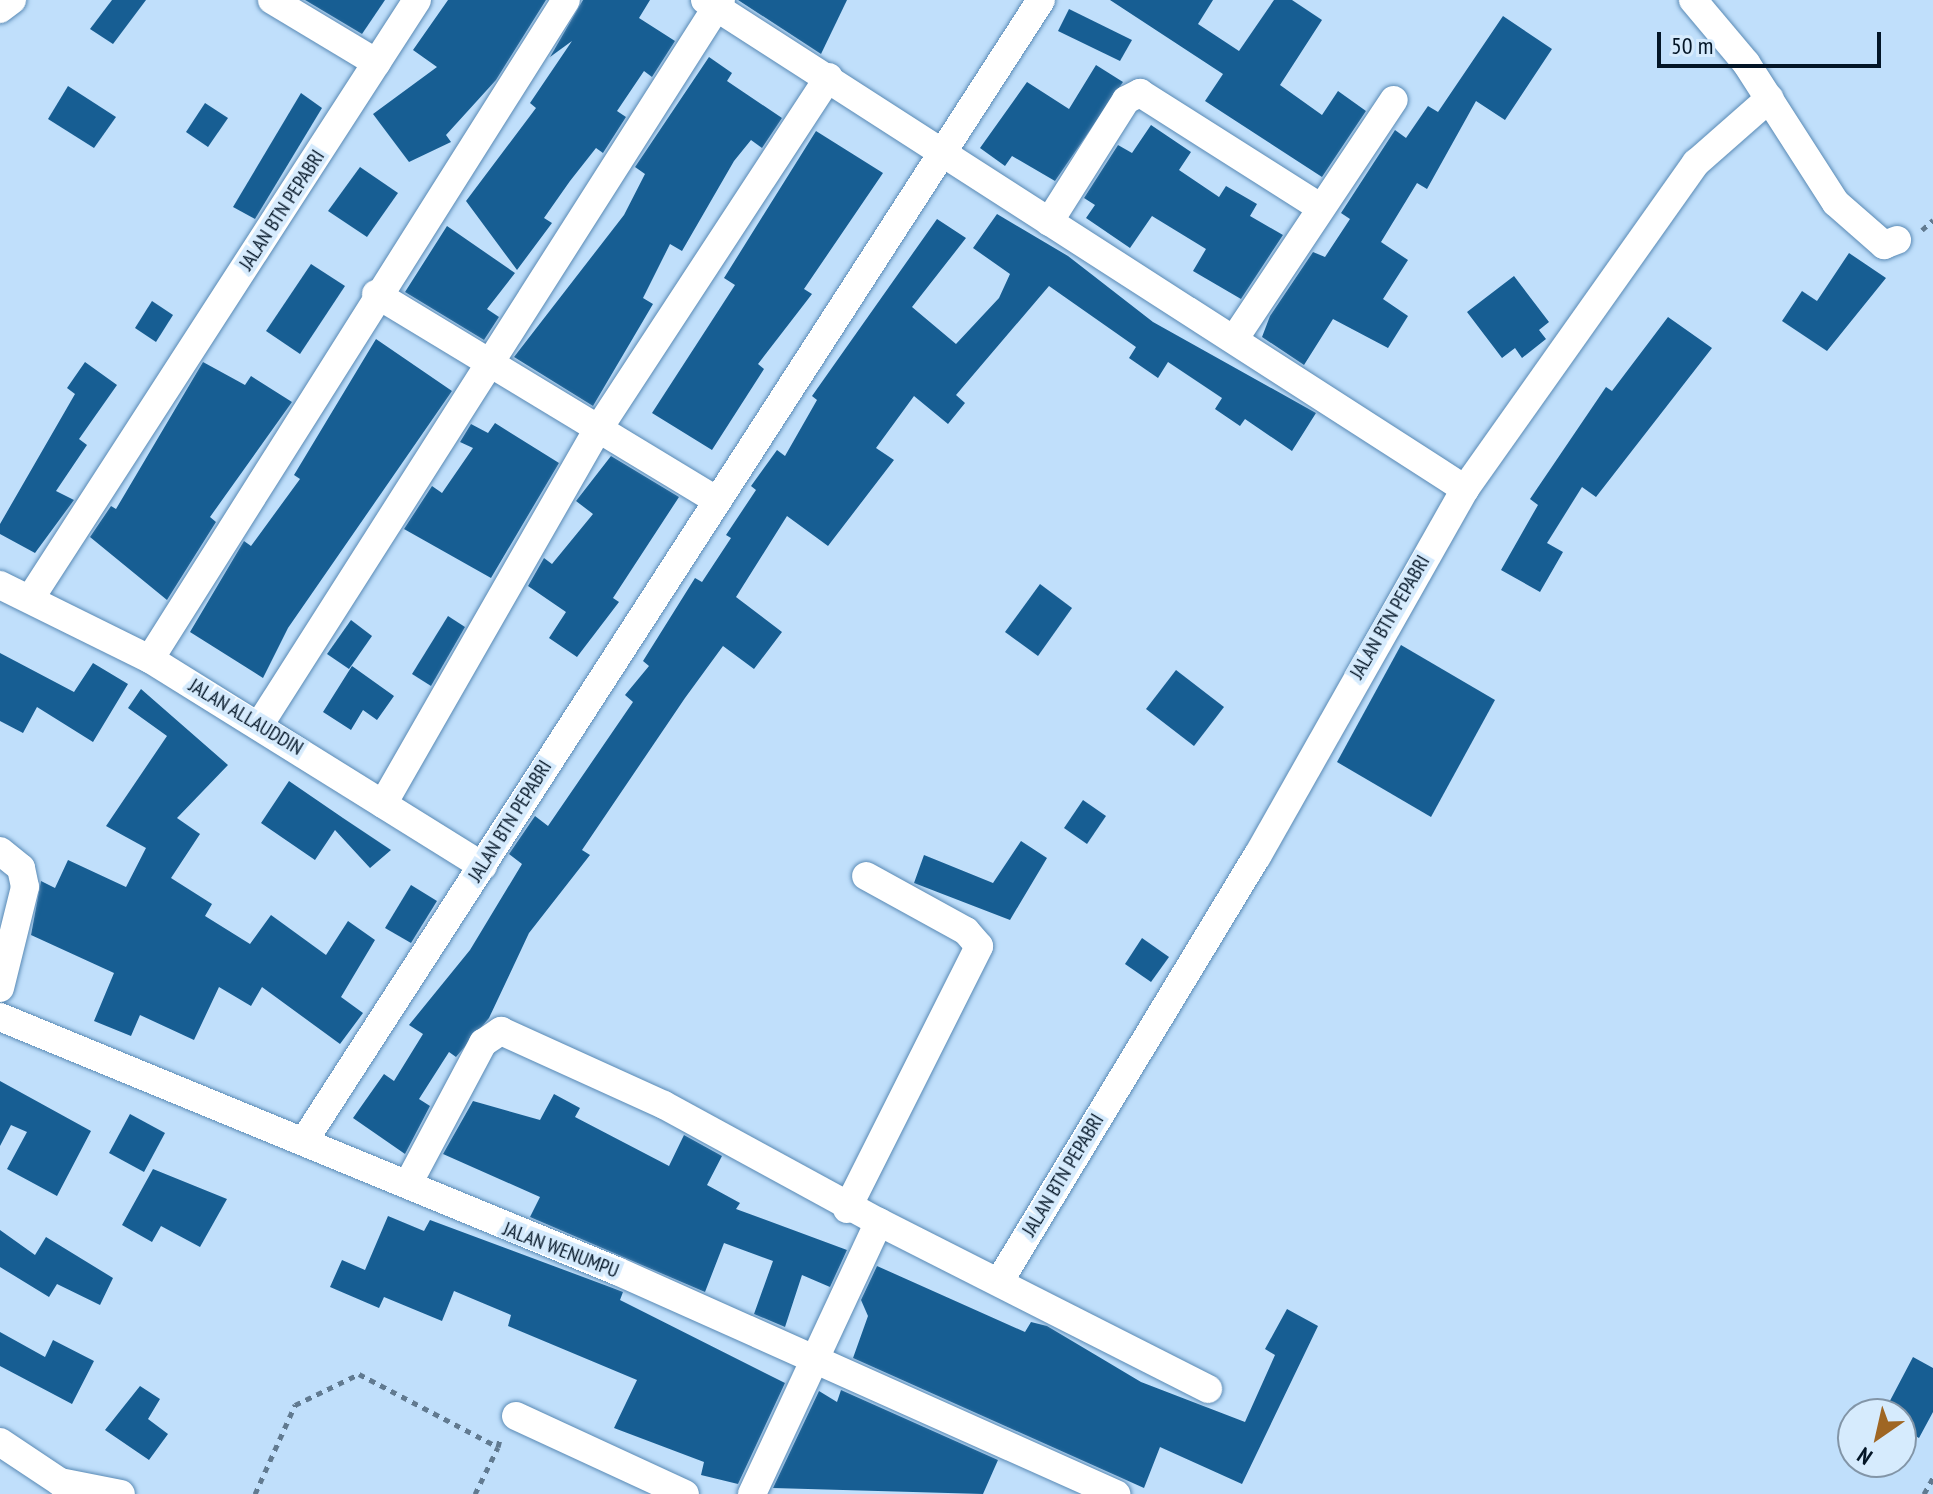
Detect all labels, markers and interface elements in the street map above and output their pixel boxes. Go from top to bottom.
scale bar [1661,16,1885,66]
text: 50 m [1671,30,1713,61]
street label: JALAN BTN PEPABRI [234,145,330,275]
street label: JALAN BTN PEPABRI [1345,551,1435,683]
street label: JALAN ALLAUDDIN [184,673,308,761]
street label: JALAN BTN PEPABRI [463,756,557,886]
street label: JALAN BTN PEPABRI [1017,1109,1109,1241]
street label: JALAN WENUMPU [499,1217,623,1283]
north arrow [1837,1398,1917,1478]
text: N [1852,1441,1877,1471]

